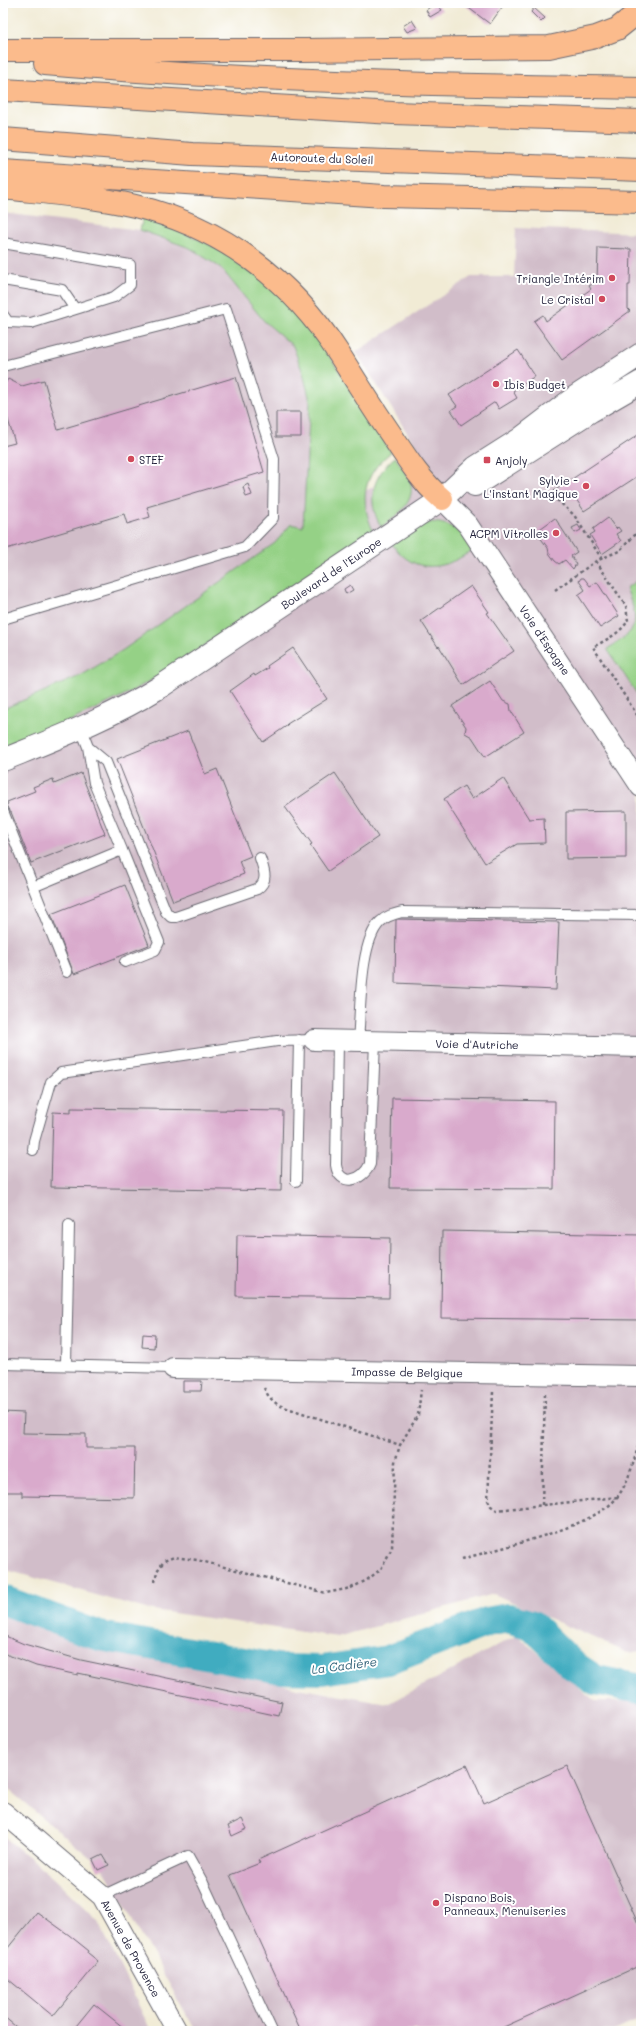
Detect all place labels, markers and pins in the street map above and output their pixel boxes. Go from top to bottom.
place label: Triangle Intérim [516,271,604,286]
marker: Triangle Intérim [607,273,617,283]
place label: Le Cristal [541,292,594,307]
marker: Le Cristal [597,294,607,304]
place label: Ibis Budget [504,377,566,392]
marker: Ibis Budget [491,379,501,389]
place label: STEF [139,452,164,467]
place label: Anjoly [495,453,528,468]
marker: STEF [126,454,136,464]
marker: Anjoly [482,455,492,465]
place label: Sylvie - L'instant Magique [484,473,578,501]
marker: Sylvie - L'instant Magique [581,481,591,491]
place label: ACPM Vitrolles [469,526,548,541]
marker: ACPM Vitrolles [551,528,561,538]
place label: Dispano Bois, Panneaux, Menuiseries [444,1890,566,1918]
marker: Dispano Bois, Panneaux, Menuiseries [431,1898,441,1908]

